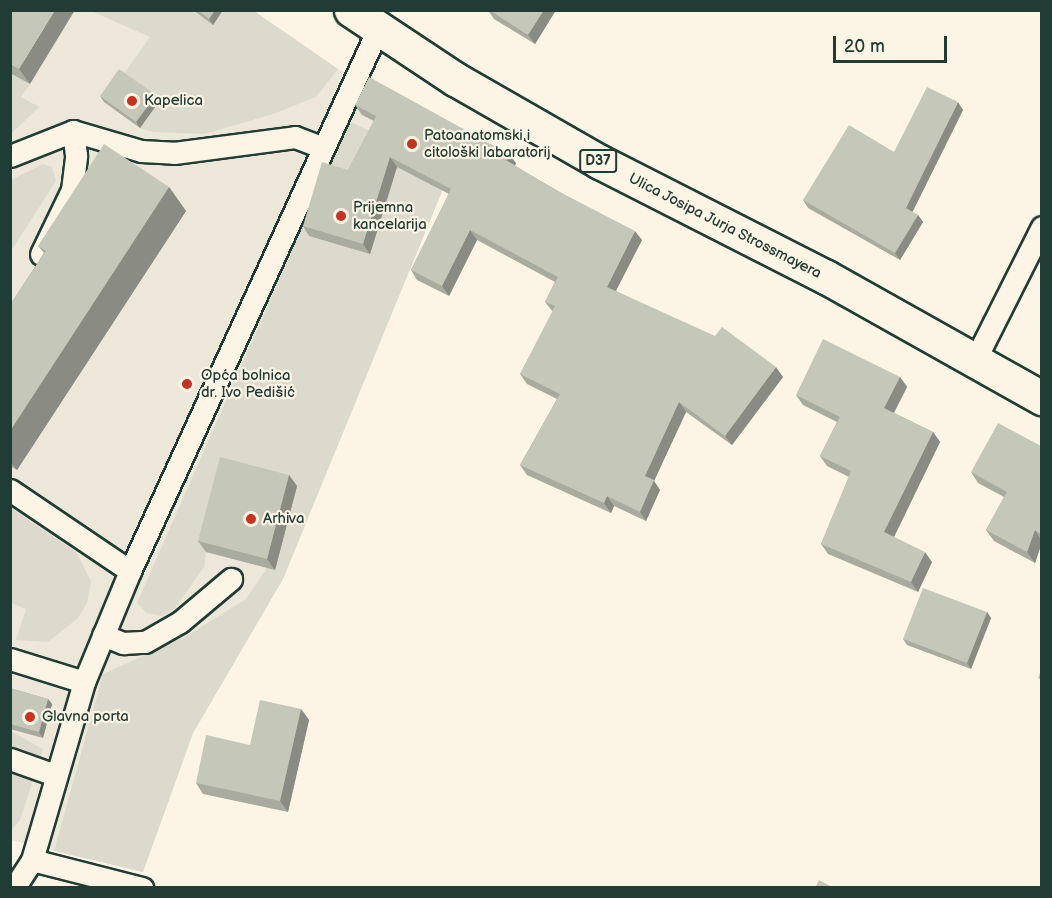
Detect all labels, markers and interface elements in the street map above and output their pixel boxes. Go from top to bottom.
scale bar [836,24,950,62]
text: 20 m [844,36,885,57]
place label: Kapelica [144,92,203,110]
marker: Kapelica [125,94,139,108]
place label: Patoanatomski i citološki labaratorij [424,126,551,161]
marker: Patoanatomski i citološki labaratorij [405,137,419,151]
road number: D37 [578,150,618,172]
street label: Ulica Josipa Jurja Strossmayera [625,169,825,283]
place label: Prijemna kancelarija [353,198,427,233]
marker: Prijemna kancelarija [334,209,348,223]
place label: Opća bolnica dr. Ivo Pedišić [201,366,295,401]
marker: Opća bolnica dr. Ivo Pedišić [178,375,196,393]
place label: Arhiva [263,510,304,528]
marker: Arhiva [244,512,258,526]
place label: Glavna porta [42,708,129,726]
marker: Glavna porta [23,710,37,724]

